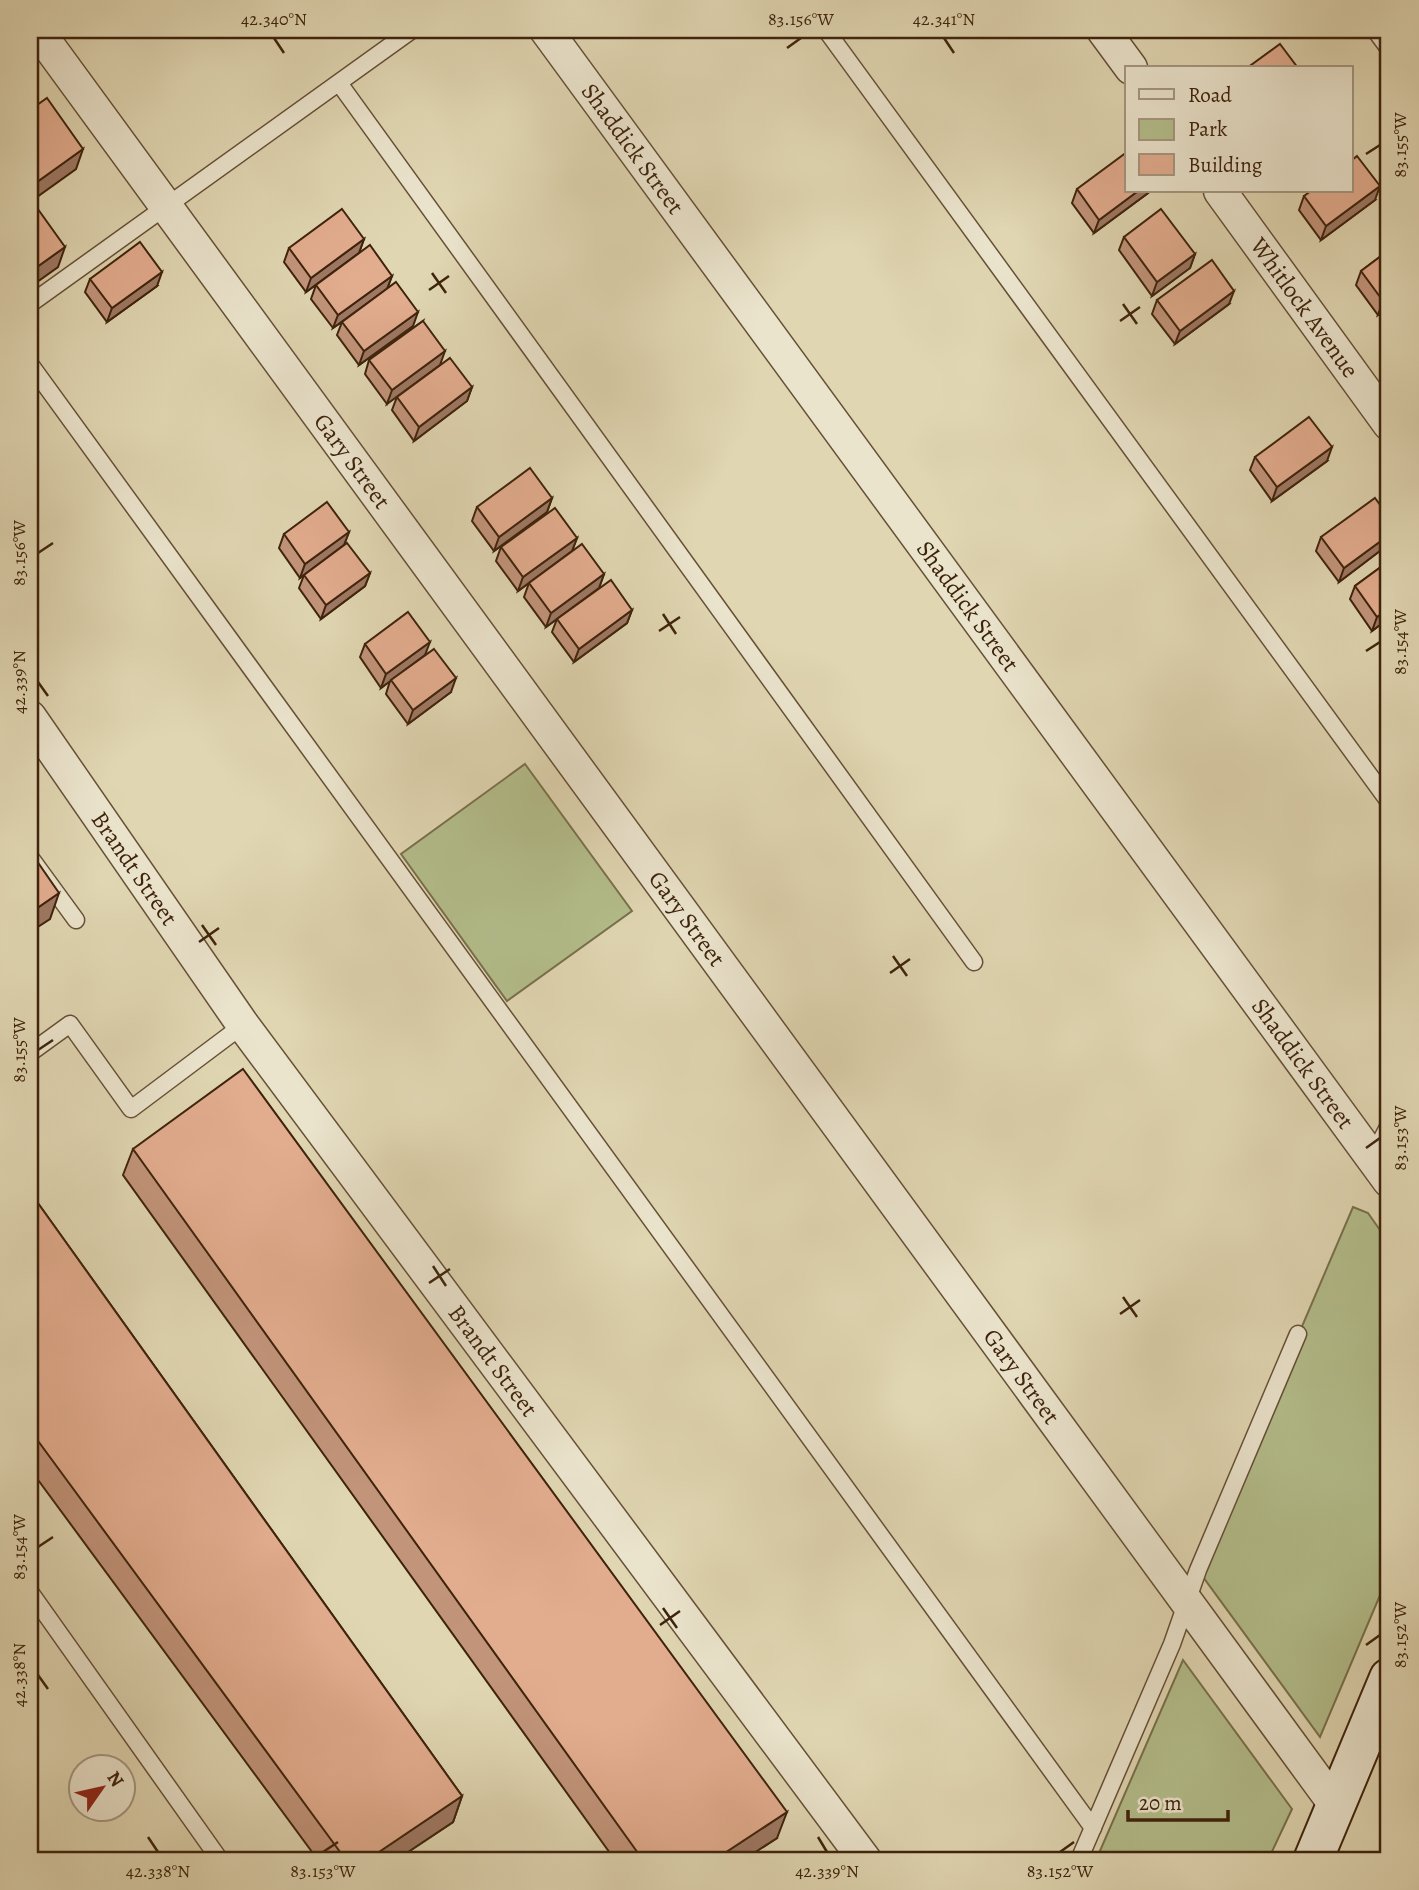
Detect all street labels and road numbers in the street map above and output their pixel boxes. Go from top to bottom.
street label: Shaddick Street [574,77,692,221]
street label: Whitlock Avenue [1242,230,1366,384]
street label: Gary Street [307,407,398,515]
street label: Shaddick Street [909,534,1027,678]
street label: Brandt Street [84,805,185,932]
street label: Gary Street [641,864,733,973]
street label: Shaddick Street [1244,991,1362,1136]
street label: Brandt Street [441,1298,545,1423]
street label: Gary Street [976,1322,1067,1431]

